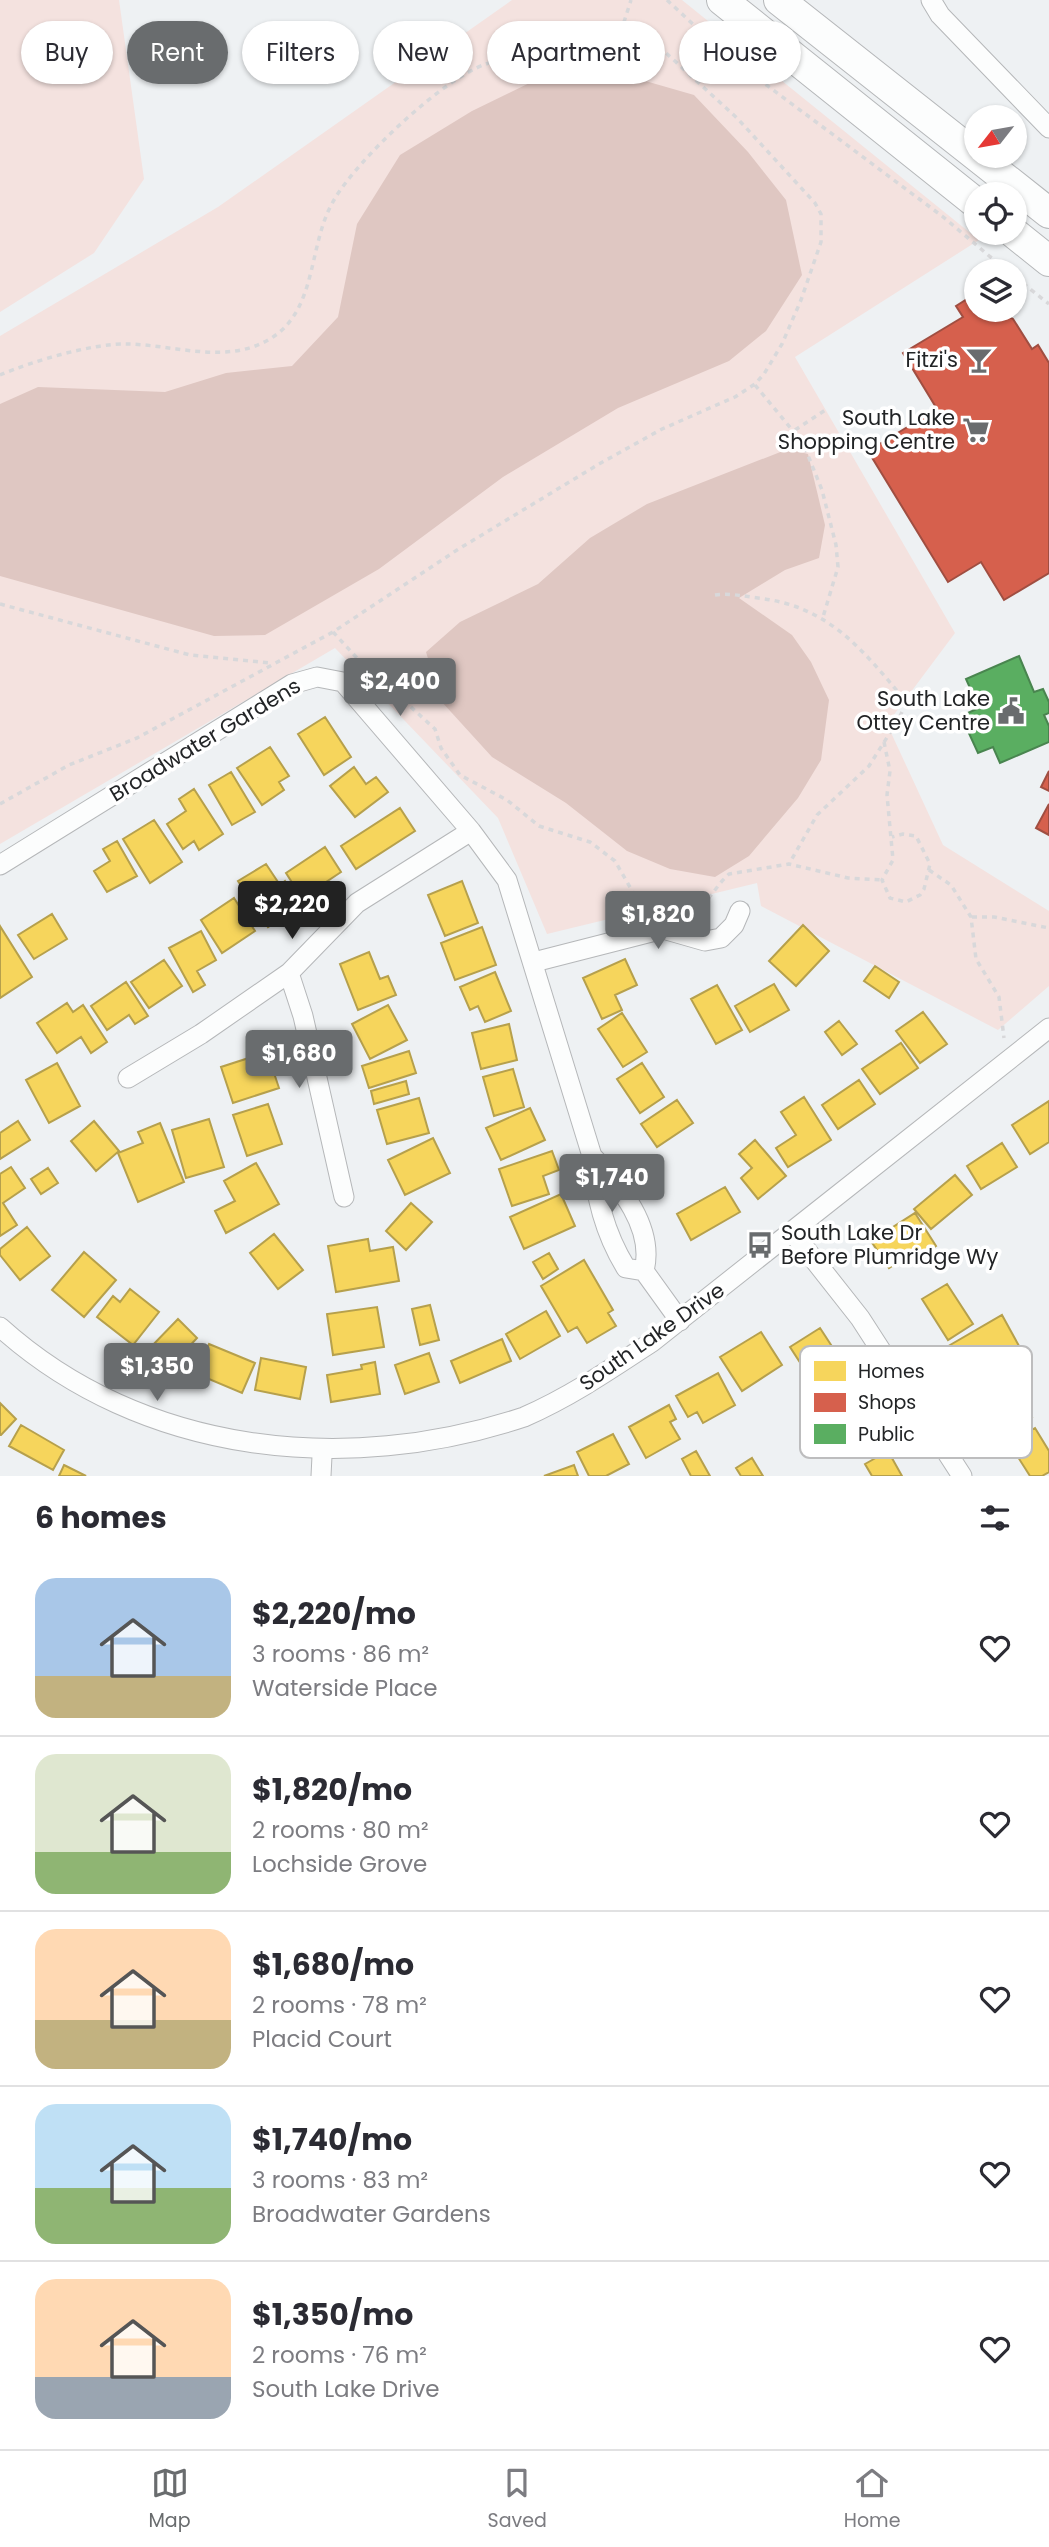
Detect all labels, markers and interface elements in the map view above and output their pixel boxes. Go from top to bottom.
chip: Buy [21,21,113,84]
chip: Rent [127,21,228,84]
chip: Filters [242,21,359,84]
chip: New [373,21,473,84]
chip: Apartment [487,21,665,84]
chip: House [679,21,801,84]
north arrow [964,105,1027,168]
map controls [964,105,1027,322]
button: locate [964,182,1027,245]
button: layers [964,259,1027,322]
place label: Fitzi's [906,345,958,374]
bar icon: Fitzi's [964,345,994,375]
place label: South Lake Shopping Centre [778,403,955,456]
supermarket icon: South Lake Shopping Centre [961,415,991,445]
pin: $2,400 [343,658,457,718]
text: $2,400 [360,665,440,697]
street label: Broadwater Gardens [104,671,306,808]
place label: South Lake Ottey Centre [857,684,990,737]
public building icon: South Lake Ottey Centre [996,696,1026,726]
pin: $2,220 [235,881,349,941]
text: $2,220 [254,888,330,920]
pin: $1,820 [601,892,715,951]
text: $1,820 [621,898,695,930]
pin: $1,680 [242,1030,356,1090]
text: $1,680 [262,1037,336,1069]
pin: $1,740 [555,1154,669,1214]
text: $1,740 [575,1161,649,1193]
place label: South Lake Dr Before Plumridge Wy [781,1218,999,1271]
bus stop icon: South Lake Dr Before Plumridge Wy [745,1230,775,1260]
street label: South Lake Drive [573,1276,730,1398]
pin: $1,350 [100,1344,214,1403]
legend [800,1346,1032,1458]
text: $1,350 [120,1350,194,1382]
text: Homes [858,1358,925,1385]
text: Shops [858,1389,916,1416]
text: Public [858,1421,915,1448]
text: 6 homes [35,1496,167,1539]
icon: filters [976,1499,1014,1537]
text: $2,220/mo [252,1592,416,1635]
icon: home [91,1606,175,1690]
icon: heart [976,1629,1014,1667]
text: 3 rooms · 86 m² [252,1638,429,1670]
text: Waterside Place [252,1672,438,1704]
text: $1,820/mo [252,1768,412,1811]
icon: home [91,1782,175,1866]
icon: heart [976,1805,1014,1843]
text: 2 rooms · 80 m² [252,1814,429,1846]
text: Lochside Grove [252,1848,427,1880]
text: $1,680/mo [252,1943,414,1986]
icon: home [91,1957,175,2041]
icon: heart [976,1980,1014,2018]
text: 2 rooms · 78 m² [252,1989,427,2021]
text: Placid Court [252,2023,392,2055]
text: $1,740/mo [252,2118,412,2161]
icon: home [91,2132,175,2216]
icon: heart [976,2155,1014,2193]
text: 3 rooms · 83 m² [252,2164,428,2196]
text: Broadwater Gardens [252,2198,491,2230]
text: $1,350/mo [252,2293,413,2336]
icon: home [91,2307,175,2391]
icon: heart [976,2330,1014,2368]
text: 2 rooms · 76 m² [252,2339,427,2371]
text: South Lake Drive [252,2373,440,2405]
tab: Map [148,2464,191,2535]
tab: Saved [488,2464,547,2535]
tab: Home [844,2464,900,2535]

